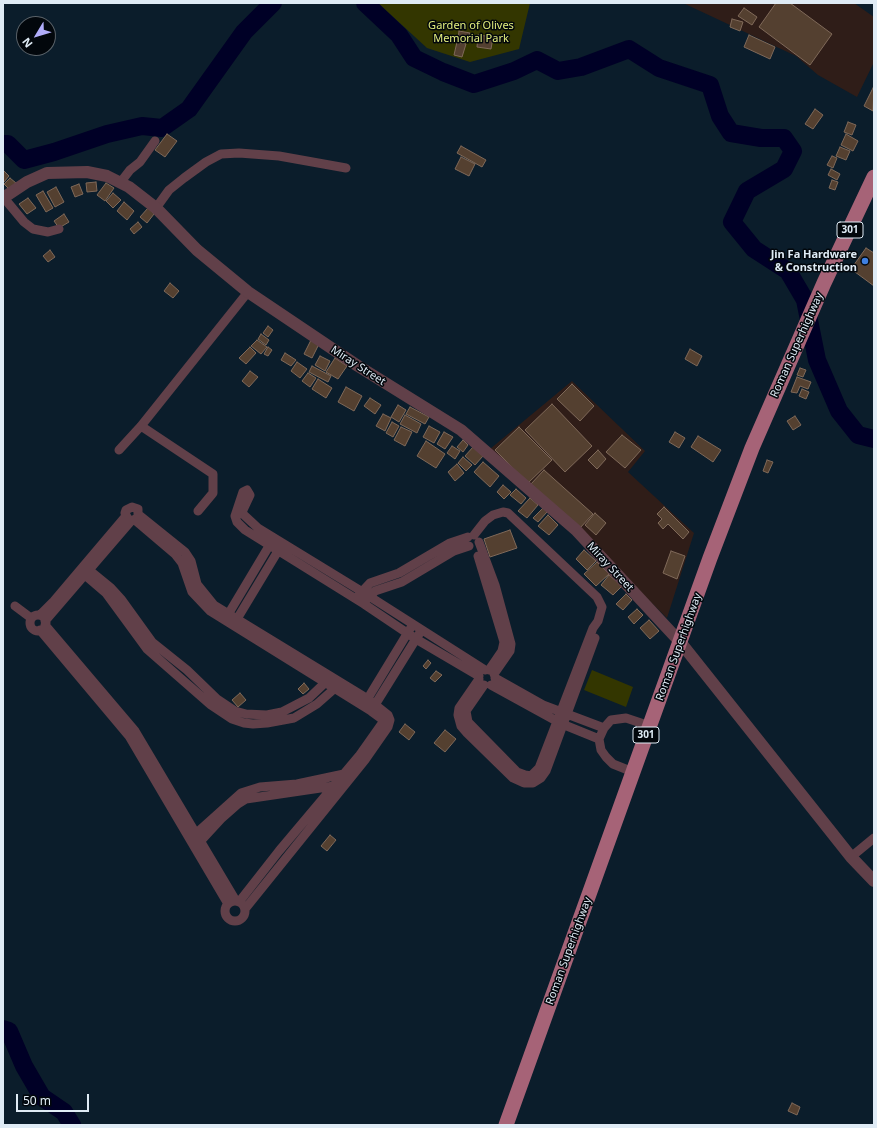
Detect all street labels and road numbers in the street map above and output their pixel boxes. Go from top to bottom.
road number: 301 [837,222,863,238]
street label: Roman Superhighway [768,290,826,400]
street label: Miray Street [328,343,388,389]
street label: Miray Street [584,540,636,594]
street label: Roman Superhighway [653,591,705,703]
road number: 301 [633,727,659,743]
street label: Roman Superhighway [543,895,595,1007]

